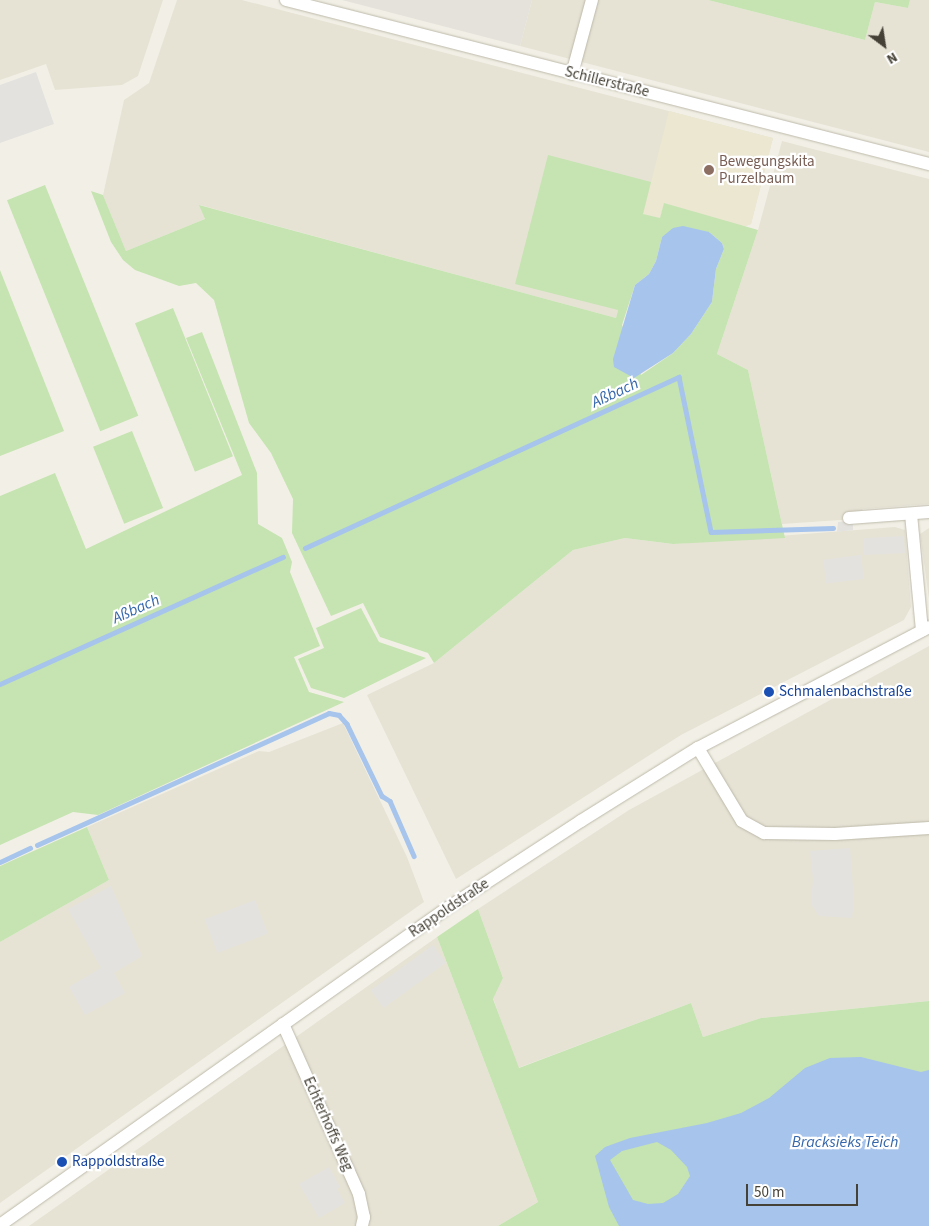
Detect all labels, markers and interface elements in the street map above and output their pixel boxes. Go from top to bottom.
north arrow [859,20,909,70]
text: N [883,47,901,69]
street label: Schillerstraße [563,63,651,101]
place label: Bewegungskita Purzelbaum [719,152,815,187]
marker: Bewegungskita Purzelbaum [703,164,715,176]
water label: Aßbach [589,374,641,412]
water label: Aßbach [109,590,163,628]
place label: Schmalenbachstraße [779,683,912,701]
marker: Schmalenbachstraße [763,686,775,698]
street label: Rappoldstraße [406,875,492,941]
street label: Echterhoffs Weg [299,1074,357,1174]
water label: Bracksieks Teich [792,1132,898,1152]
place label: Rappoldstraße [72,1153,165,1171]
marker: Rappoldstraße [56,1156,68,1168]
scale bar [749,1174,862,1206]
text: 50 m [754,1182,784,1203]

